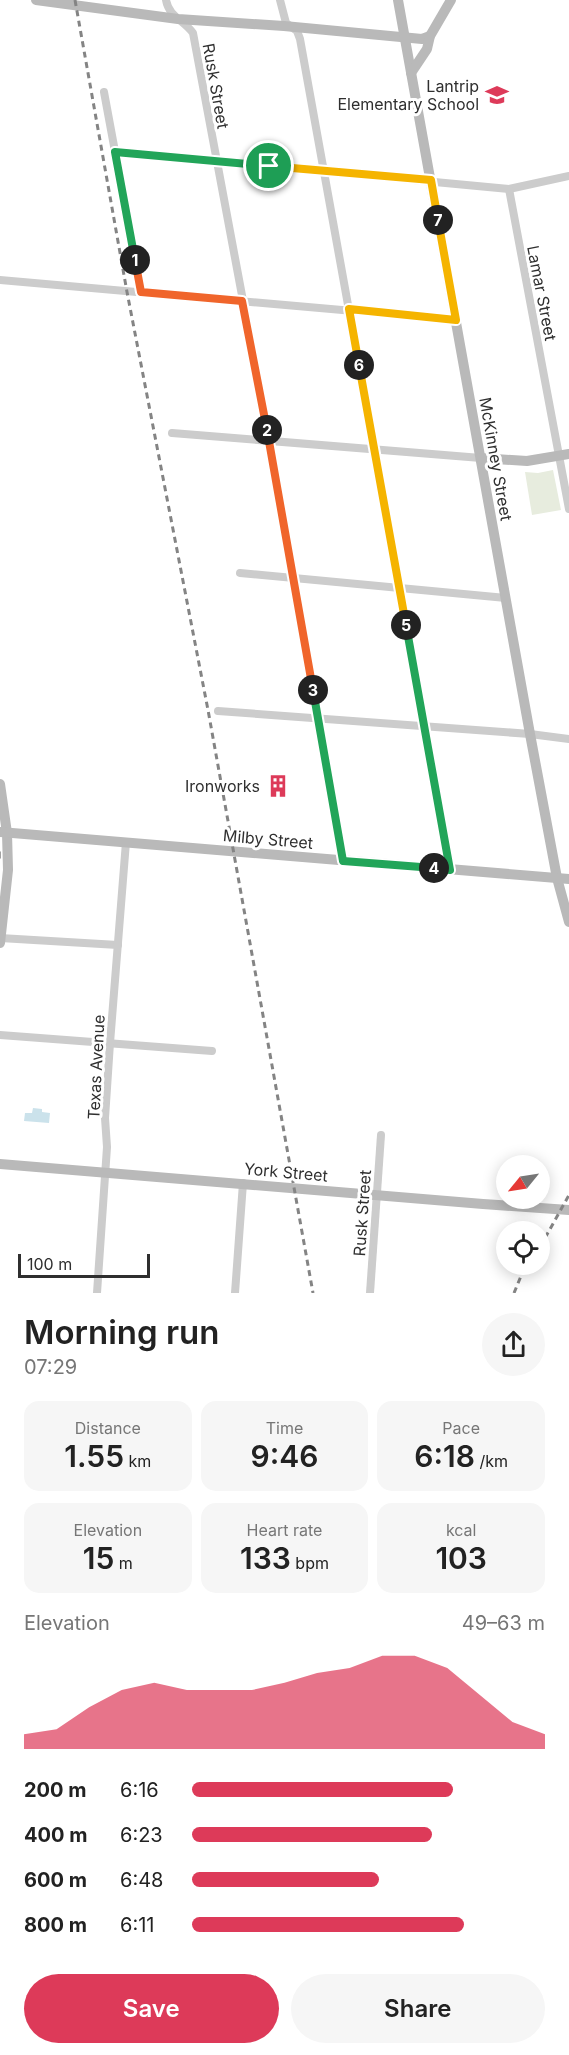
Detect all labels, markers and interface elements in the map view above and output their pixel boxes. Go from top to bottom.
street label: Rusk Street [199,42,233,130]
place label: Lantrip Elementary School [337,76,479,114]
school or university icon: Lantrip Elementary School [484,82,510,108]
pin [243,140,294,191]
icon: arrive [252,149,285,182]
pin: 7 [423,205,453,235]
text: 7 [433,210,443,230]
street label: Lamar Street [523,244,561,342]
pin: 1 [120,245,150,275]
text: 1 [132,250,138,270]
pin: 6 [344,350,374,380]
text: 6 [354,355,364,375]
street label: McKinney Street [475,396,517,522]
pin: 2 [252,415,282,445]
text: 2 [262,420,272,440]
pin: 5 [391,610,421,640]
text: 5 [401,615,411,635]
pin: 3 [298,675,328,705]
text: 3 [308,680,318,700]
building icon: Ironworks [265,773,291,799]
place label: Ironworks [185,776,260,796]
street label: Milby Street [222,825,314,853]
pin: 4 [419,853,449,883]
text: 4 [429,858,439,878]
street label: Texas Avenue [83,1014,109,1120]
north arrow [496,1155,550,1209]
map controls [496,1155,550,1275]
street label: York Street [243,1158,329,1186]
street label: Rusk Street [349,1169,375,1257]
button: locate [496,1221,550,1275]
scale bar [18,1251,150,1278]
text: 100 m [27,1254,72,1274]
text: Morning run [24,1312,219,1352]
button: share [482,1313,545,1376]
text: 07:29 [24,1355,77,1379]
text: Distance [75,1418,141,1438]
text: Time [266,1418,303,1438]
text: Pace [442,1418,480,1438]
text: 1.55 [64,1438,124,1474]
text: 9:46 [251,1438,318,1474]
text: 6:18 [414,1438,475,1474]
text: km [124,1451,151,1471]
text: /km [475,1451,508,1471]
text: Elevation [74,1520,142,1540]
text: Heart rate [247,1520,322,1540]
text: kcal [446,1520,476,1540]
text: 15 [83,1540,114,1576]
text: 133 [240,1540,291,1576]
text: 103 [435,1540,487,1576]
text: m [114,1553,133,1573]
text: bpm [291,1553,329,1573]
text: Elevation [24,1611,110,1635]
text: 49–63 m [462,1611,545,1635]
text: 200 m [24,1778,87,1802]
text: 6:16 [120,1778,159,1802]
text: 400 m [24,1823,88,1847]
text: 6:23 [120,1823,163,1847]
text: 600 m [24,1868,87,1892]
text: 6:48 [120,1868,163,1892]
text: 800 m [24,1913,87,1937]
text: 6:11 [120,1913,154,1937]
button: Save [24,1974,279,2043]
button: Share [291,1974,545,2043]

